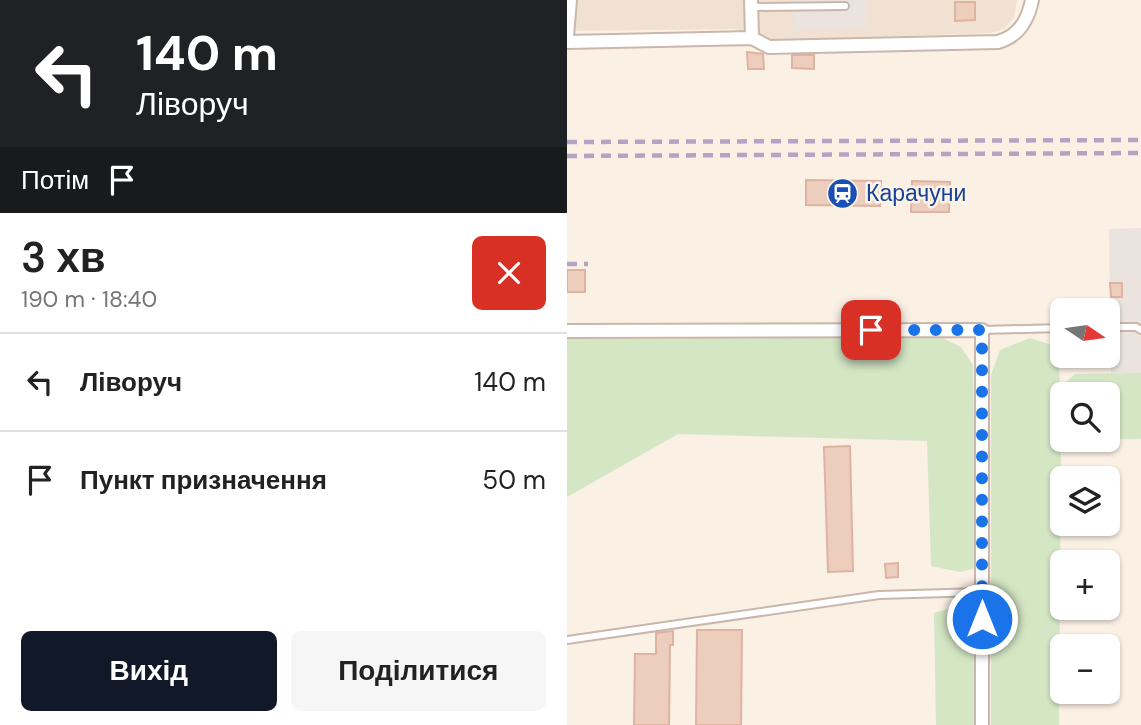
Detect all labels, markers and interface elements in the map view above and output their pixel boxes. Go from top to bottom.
text: 140 m [136,21,278,85]
icon: left [21,28,112,119]
text: Ліворуч [136,83,249,125]
icon: arrive [103,161,141,199]
text: Потім [21,163,89,197]
station icon: Карачуни [826,176,860,210]
place label: Карачуни [866,178,966,208]
text: 3 хв [21,230,106,285]
button: close [472,236,546,310]
text: 190 m · 18:40 [21,284,157,314]
north arrow [1050,298,1120,368]
map controls [1050,298,1120,704]
pin [841,300,901,360]
icon: arrive [852,311,890,349]
icon: left [21,363,59,401]
text: Ліворуч [80,365,182,399]
text: 140 m [474,365,546,399]
button: search [1050,382,1120,452]
icon: arrive [21,461,59,499]
text: Пункт призначення [80,463,327,497]
text: 50 m [482,463,546,497]
button: layers [1050,466,1120,536]
button: + [1050,550,1120,620]
position arrow [945,582,1019,656]
button: Вихід [21,631,277,711]
button: Поділитися [291,631,546,711]
button: − [1050,634,1120,704]

